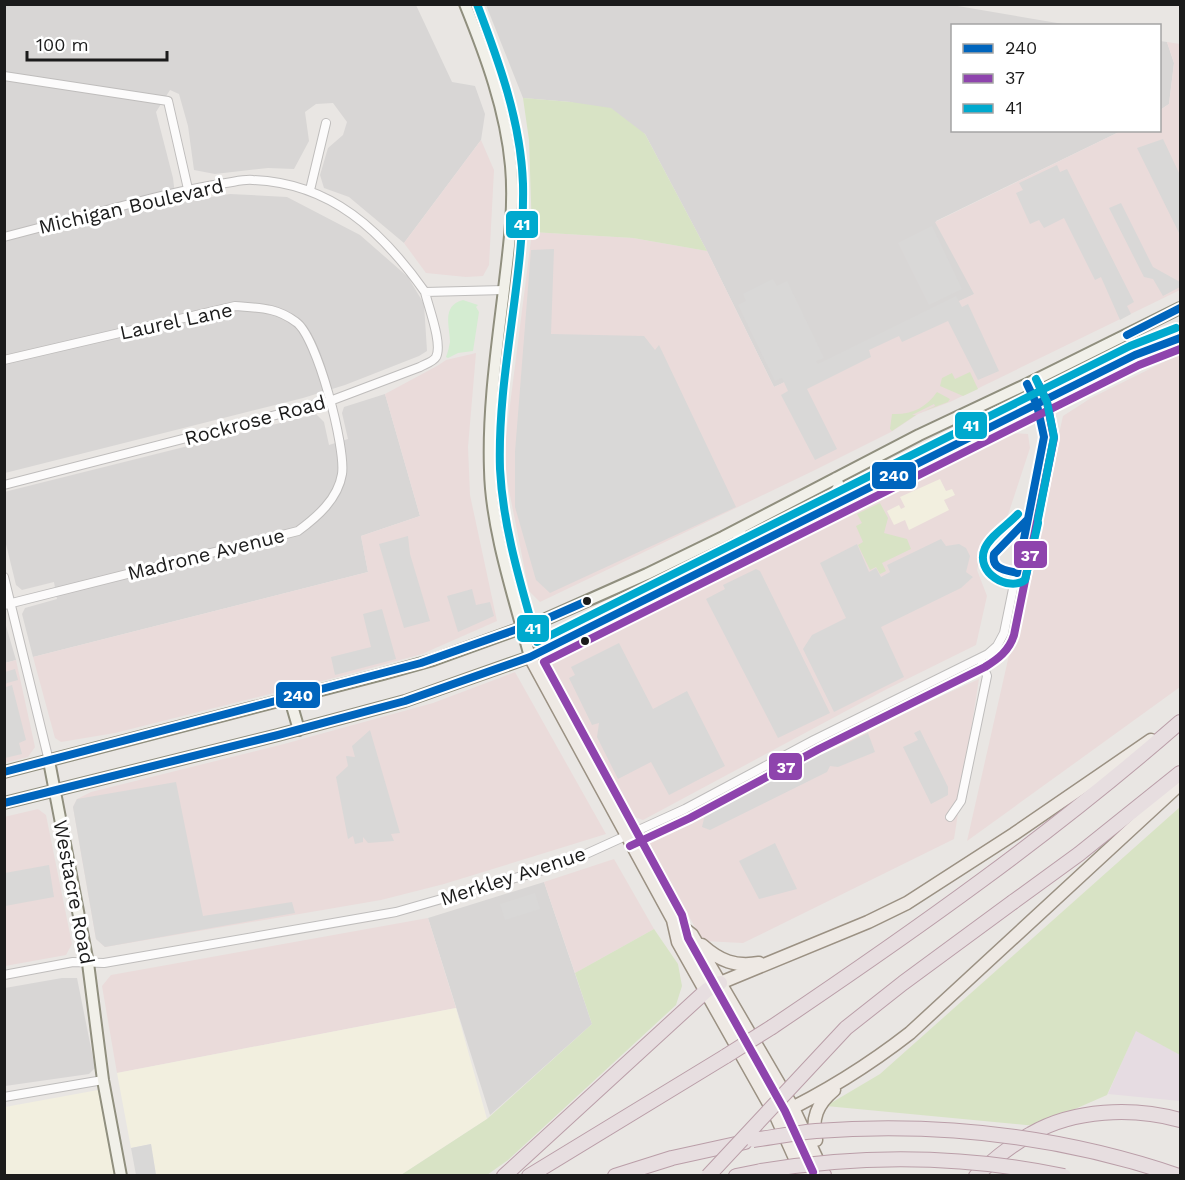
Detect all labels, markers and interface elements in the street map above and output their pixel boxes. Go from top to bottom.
scale bar [27,24,166,62]
legend [951,24,1161,132]
text: 100 m [36,34,89,55]
text: 240 [1005,37,1037,58]
text: 37 [1005,67,1025,88]
text: 41 [1005,97,1023,118]
street label: Michigan Boulevard [36,173,226,239]
line badge: 41 [505,210,539,239]
text: 41 [514,215,530,234]
street label: Laurel Lane [118,297,234,345]
street label: Rockrose Road [182,390,328,450]
line badge: 41 [954,411,988,440]
text: 41 [963,416,979,435]
line badge: 240 [871,461,917,490]
text: 240 [879,466,909,485]
street label: Madrone Avenue [125,523,287,585]
line badge: 37 [1013,540,1048,569]
text: 37 [1021,546,1040,565]
unlabelled marker [581,595,593,607]
line badge: 41 [516,614,550,643]
text: 41 [525,619,541,638]
unlabelled marker [579,635,591,647]
line badge: 240 [275,681,321,709]
text: 240 [283,686,313,705]
line badge: 37 [768,752,803,781]
text: 37 [777,758,796,777]
street label: Westacre Road [48,818,100,966]
street label: Merkley Avenue [437,841,589,911]

